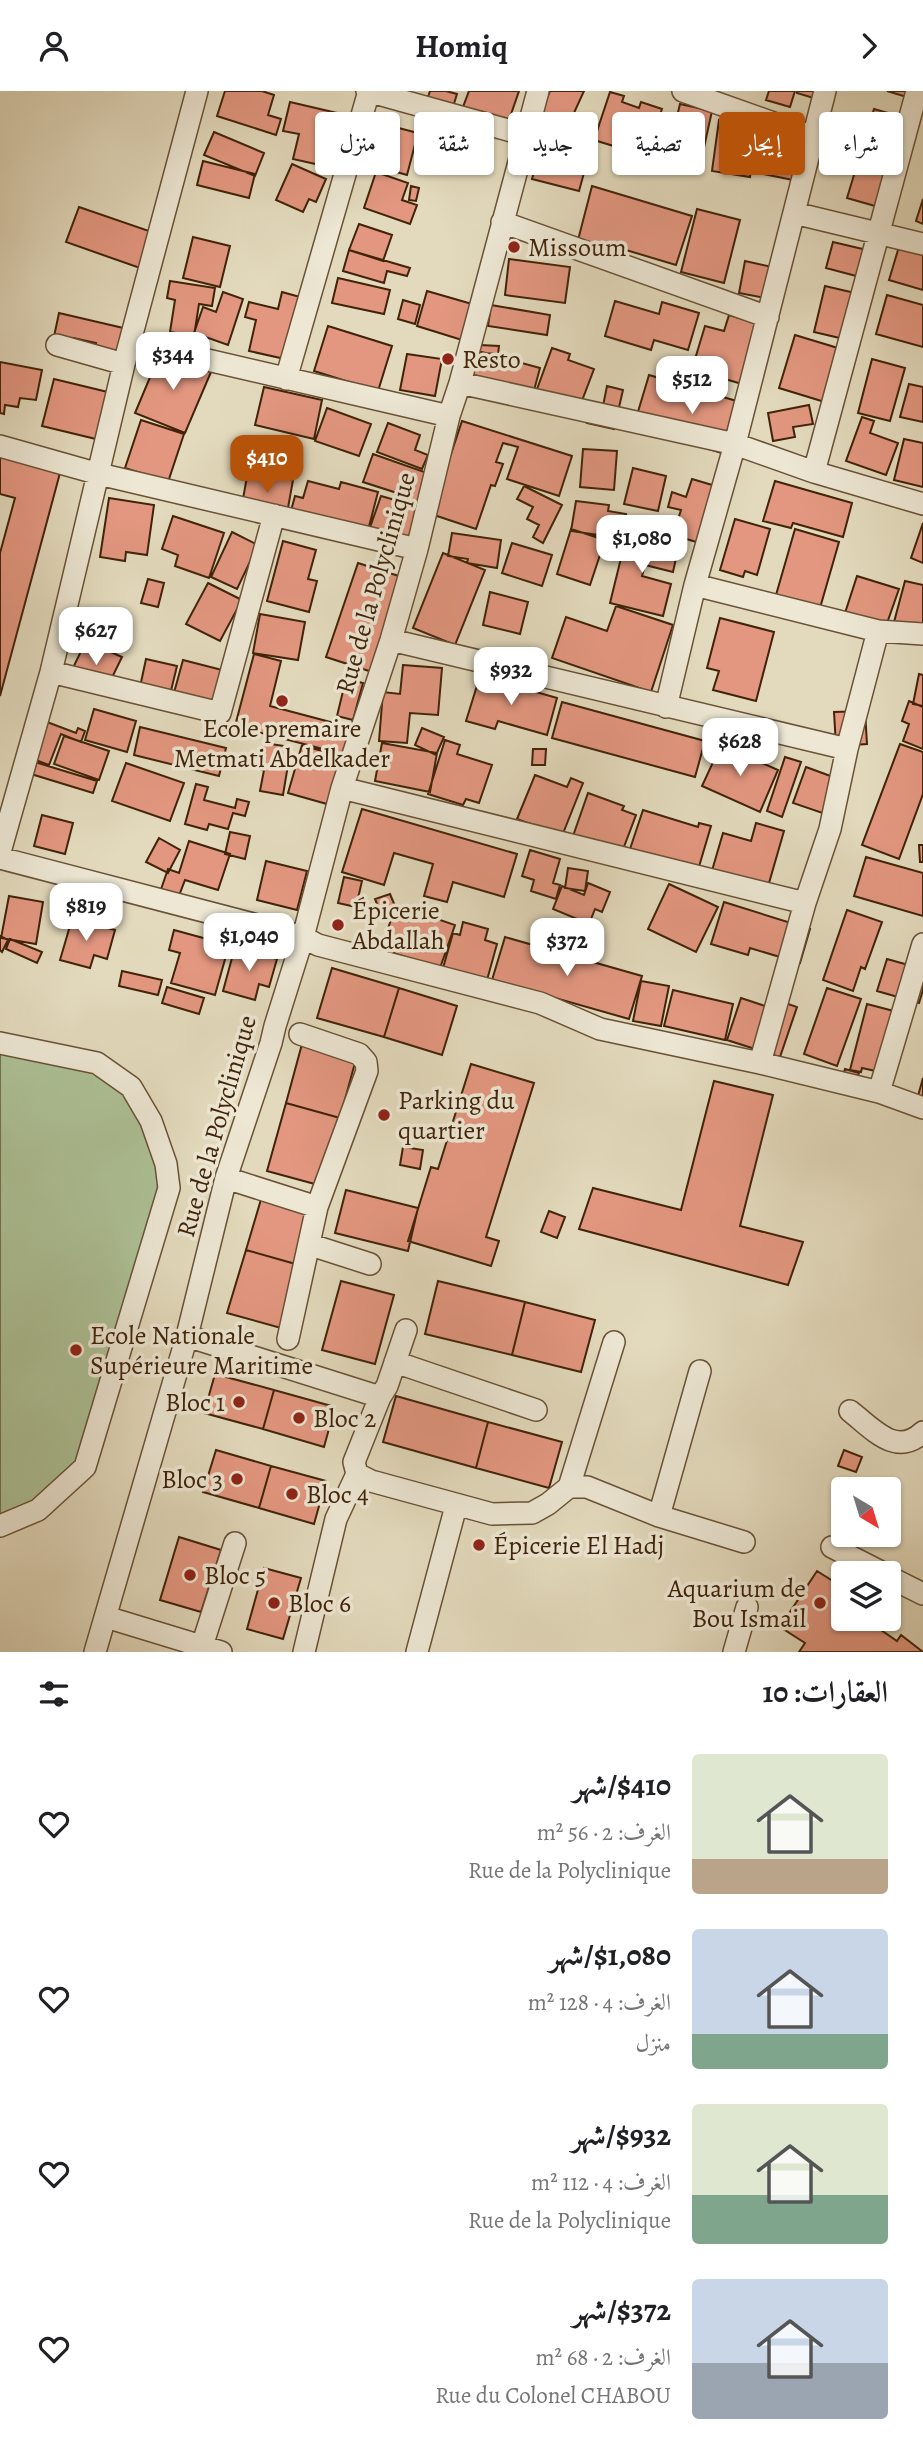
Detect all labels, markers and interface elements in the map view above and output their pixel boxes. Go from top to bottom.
text: Homiq [415,24,508,68]
icon: person [35,27,73,65]
icon: forward [850,27,888,65]
chip: منزل [315,112,400,175]
chip: شقة [414,112,494,175]
chip: جديد [508,112,598,175]
chip: تصفية [612,112,705,175]
chip: إيجار [719,112,805,175]
chip: شراء [819,112,903,175]
place label: Missoum [528,230,627,265]
marker: Missoum [506,239,522,255]
pin: $344 [132,333,214,392]
text: $344 [152,339,194,370]
place label: Resto [462,342,521,377]
marker: Resto [440,351,456,367]
pin: $512 [651,357,733,416]
text: $512 [672,363,712,394]
pin: $410 [226,435,308,495]
text: $410 [246,442,288,473]
street label: Rue de la Polyclinique [327,468,424,698]
pin: $1,080 [585,515,699,575]
text: $1,080 [612,522,672,553]
pin: $627 [55,607,137,667]
text: $627 [75,614,117,645]
pin: $932 [470,647,552,707]
text: $932 [490,654,532,685]
marker: Ecole premaire Metmati Abdelkader [274,693,290,709]
place label: Ecole premaire Metmati Abdelkader [174,711,390,776]
pin: $628 [699,719,781,778]
text: $628 [718,725,762,756]
pin: $819 [45,883,127,943]
text: $819 [66,890,106,921]
place label: Épicerie Abdallah [351,893,445,958]
pin: $1,040 [192,913,306,973]
marker: Épicerie Abdallah [330,917,346,933]
pin: $372 [526,919,608,978]
text: $1,040 [219,920,279,951]
text: $372 [546,925,588,956]
street label: Rue de la Polyclinique [168,1011,265,1241]
place label: Parking du quartier [398,1083,516,1148]
marker: Parking du quartier [376,1107,392,1123]
place label: Ecole Nationale Supérieure Maritime [90,1318,313,1383]
marker: Ecole Nationale Supérieure Maritime [68,1342,84,1358]
place label: Bloc 1 [165,1385,225,1420]
marker: Bloc 1 [231,1394,247,1410]
place label: Bloc 2 [313,1401,376,1436]
marker: Bloc 2 [291,1410,307,1426]
place label: Bloc 3 [161,1462,223,1497]
marker: Bloc 3 [229,1471,245,1487]
place label: Bloc 4 [306,1477,369,1512]
north arrow [831,1477,901,1547]
map controls [831,1477,901,1631]
marker: Bloc 4 [284,1486,300,1502]
place label: Épicerie El Hadj [493,1528,664,1563]
marker: Épicerie El Hadj [471,1537,487,1553]
place label: Bloc 5 [204,1558,266,1593]
button: layers [831,1561,901,1631]
marker: Bloc 5 [182,1567,198,1583]
place label: Aquarium de Bou Ismail [667,1571,806,1636]
place label: Bloc 6 [288,1586,351,1621]
marker: Bloc 6 [266,1595,282,1611]
marker: Aquarium de Bou Ismail [812,1595,828,1611]
text: العقارات: 10 [763,1672,888,1712]
icon: filters [35,1675,73,1713]
text: $410/شهر [573,1765,671,1805]
icon: home [748,1782,832,1866]
icon: heart [35,1805,73,1843]
text: الغرف: 2 · 56 m² [537,1817,671,1848]
text: Rue de la Polyclinique [468,1855,671,1886]
text: $1,080/شهر [549,1935,671,1975]
icon: home [748,1957,832,2041]
icon: heart [35,1980,73,2018]
text: الغرف: 4 · 128 m² [528,1987,671,2018]
text: منزل [636,2028,671,2059]
text: $932/شهر [571,2115,671,2155]
icon: home [748,2132,832,2216]
icon: heart [35,2155,73,2193]
text: الغرف: 4 · 112 m² [531,2167,671,2198]
text: Rue de la Polyclinique [468,2205,671,2236]
text: $372/شهر [573,2290,671,2330]
icon: home [748,2307,832,2391]
icon: heart [35,2330,73,2368]
text: الغرف: 2 · 68 m² [535,2342,671,2373]
text: Rue du Colonel CHABOU [435,2380,671,2411]

